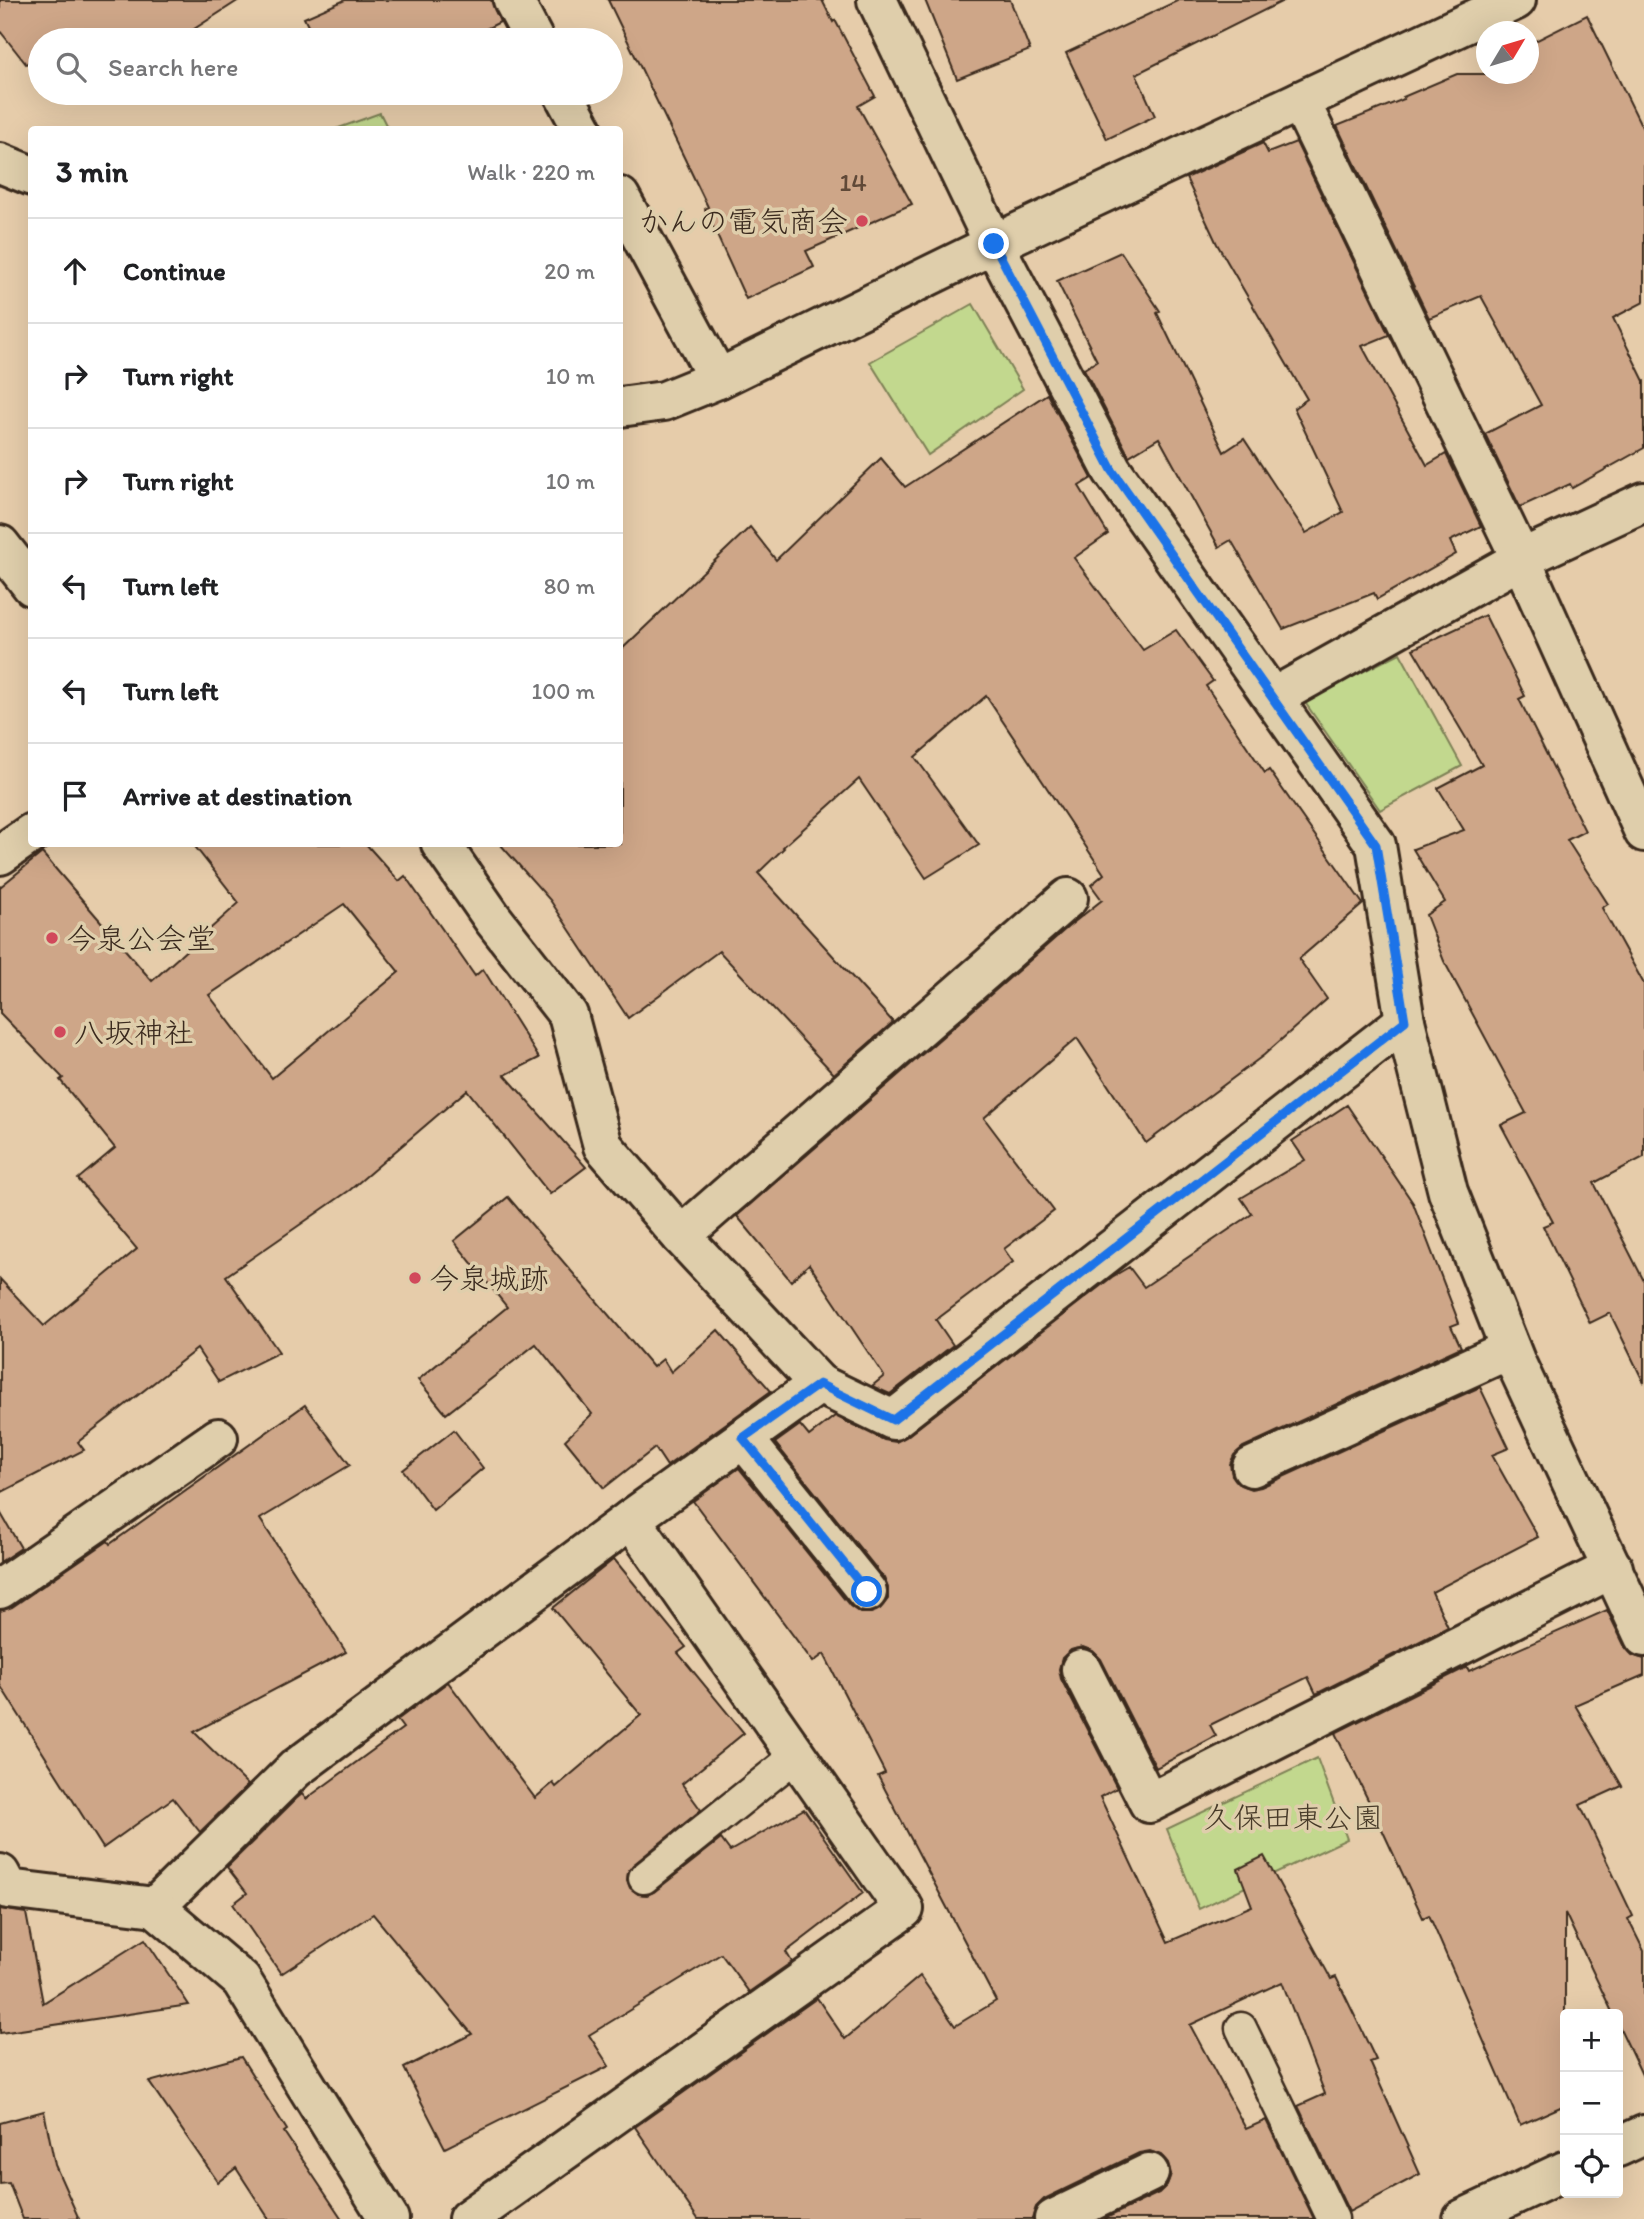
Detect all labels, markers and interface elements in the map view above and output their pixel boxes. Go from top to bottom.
north arrow [1476,21,1539,84]
search box [28,28,623,105]
icon: search [52,48,90,86]
text: Search here [108,51,238,83]
text: 3 min [56,153,128,190]
text: Walk · 220 m [467,158,595,186]
house number: 14 [839,166,867,198]
place label: かんの電気商会 [639,203,848,240]
marker: かんの電気商会 [854,213,870,229]
route end [978,228,1009,259]
icon: ahead [56,252,94,290]
text: Continue [123,255,226,287]
text: 20 m [544,257,595,285]
icon: right [56,357,94,395]
text: Turn right [123,360,234,392]
text: 10 m [546,362,595,390]
icon: right [56,462,94,500]
text: Turn right [123,465,234,497]
text: 10 m [546,467,595,495]
icon: left [56,567,94,605]
text: Turn left [123,570,219,602]
text: 80 m [544,572,595,600]
icon: left [56,672,94,710]
text: Turn left [123,675,219,707]
text: 100 m [531,677,595,705]
icon: arrive [56,777,94,815]
text: Arrive at destination [123,780,352,812]
place label: 今泉公会堂 [66,920,216,957]
marker: 今泉公会堂 [44,930,60,946]
place label: 八坂神社 [74,1014,194,1051]
marker: 八坂神社 [52,1024,68,1040]
place label: 今泉城跡 [429,1260,549,1297]
marker: 今泉城跡 [407,1270,423,1286]
route start [851,1576,882,1607]
park label: 久保田東公園 [1203,1799,1383,1836]
map controls [1560,2009,1623,2198]
button: + [1560,2009,1623,2072]
button: − [1560,2072,1623,2135]
button: locate [1560,2135,1623,2198]

